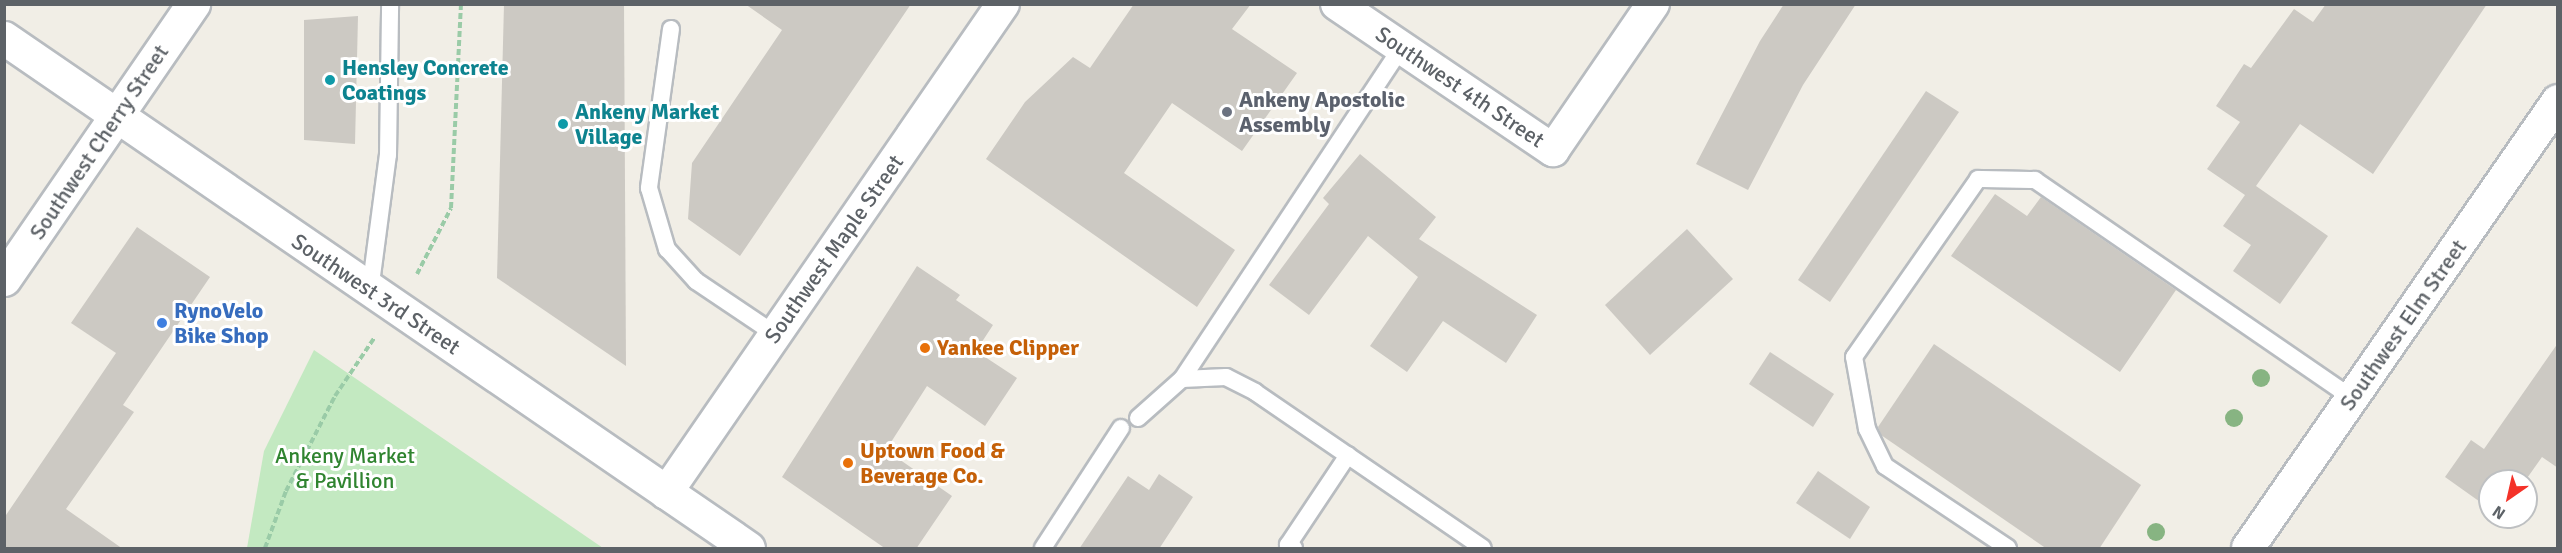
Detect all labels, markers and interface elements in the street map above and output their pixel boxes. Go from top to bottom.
street label: Southwest 4th Street [1371,21,1549,153]
street label: Southwest Cherry Street [24,40,174,244]
place label: Hensley Concrete Coatings [342,54,509,106]
marker: Hensley Concrete Coatings [323,73,337,87]
place label: Ankeny Apostolic Assembly [1239,86,1405,138]
place label: Ankeny Market Village [575,98,719,150]
marker: Ankeny Apostolic Assembly [1220,105,1234,119]
marker: Ankeny Market Village [556,117,570,131]
street label: Southwest Maple Street [759,150,909,348]
street label: Southwest 3rd Street [287,228,465,360]
street label: Southwest Elm Street [2334,235,2472,415]
place label: RynoVelo Bike Shop [174,297,269,348]
marker: RynoVelo Bike Shop [155,316,169,330]
place label: Yankee Clipper [937,335,1079,361]
marker: Yankee Clipper [918,341,932,355]
place label: Uptown Food & Beverage Co. [860,437,1005,488]
park label: Ankeny Market & Pavillion [275,442,415,494]
marker: Uptown Food & Beverage Co. [841,456,855,470]
north arrow [2478,469,2538,529]
text: N [2489,501,2509,524]

